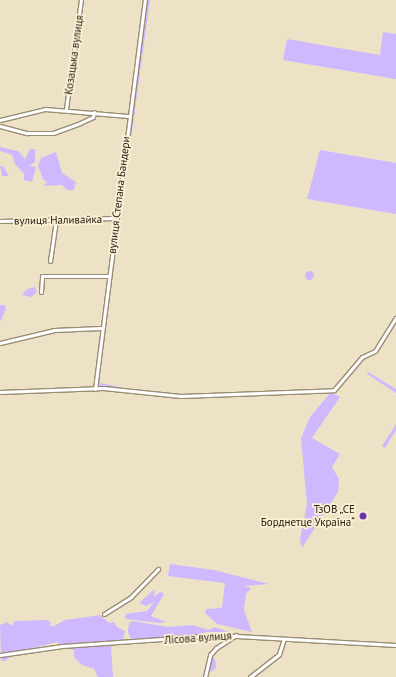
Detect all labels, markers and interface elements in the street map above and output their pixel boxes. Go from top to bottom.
street label: Козацька вулиця [62,14,86,96]
street label: вулиця Степана Бандери [105,136,133,254]
street label: вулиця Наливайка [14,213,102,227]
place label: ТзОВ „СЕ Борднетце Україна“ [260,503,355,529]
marker: ТзОВ „СЕ Борднетце Україна“ [358,511,368,521]
street label: Лісова вулиця [164,629,232,647]

